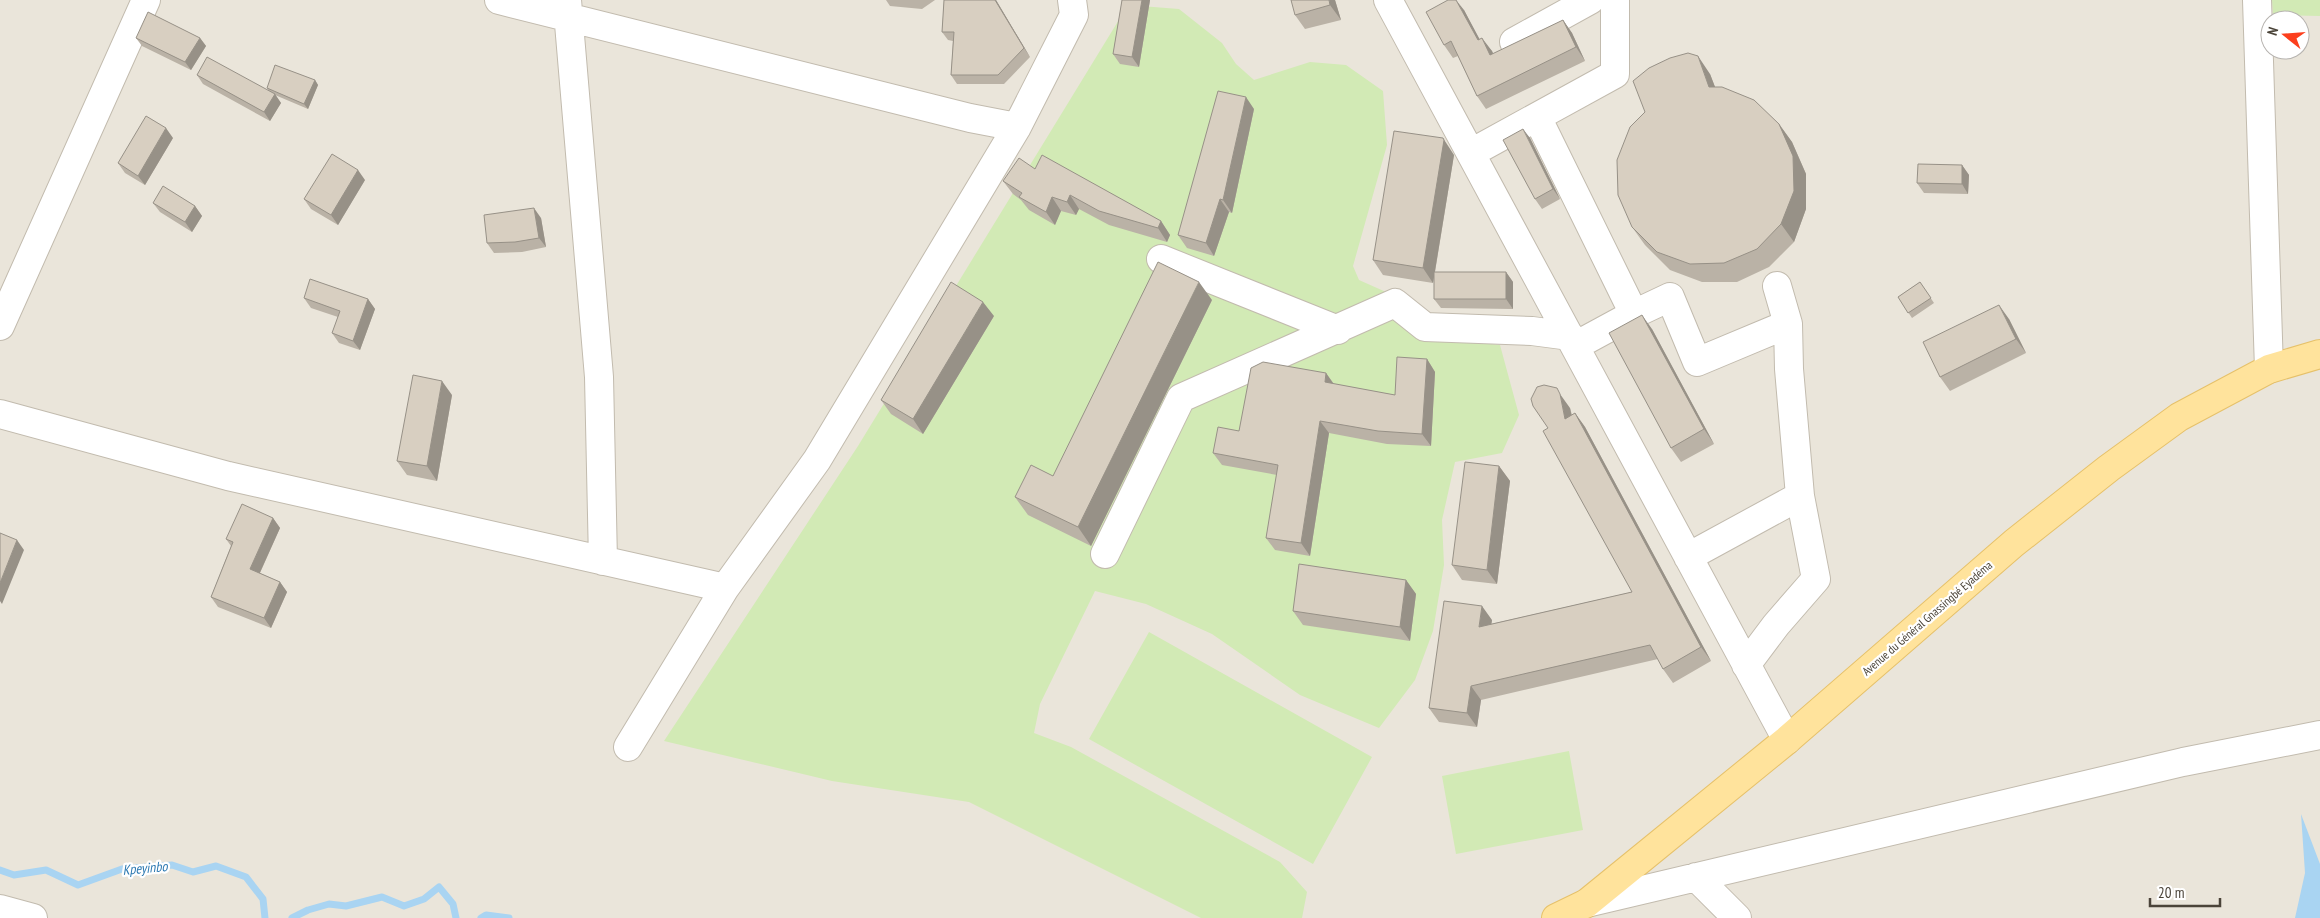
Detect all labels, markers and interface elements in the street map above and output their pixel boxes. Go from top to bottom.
north arrow [2260,10,2310,60]
text: N [2263,25,2282,37]
street label: Avenue du Général Gnassingbé Eyadéma [1859,557,1995,679]
water label: Kpeyinbo [122,857,169,879]
scale bar [2150,876,2220,908]
text: 20 m [2158,883,2184,902]

